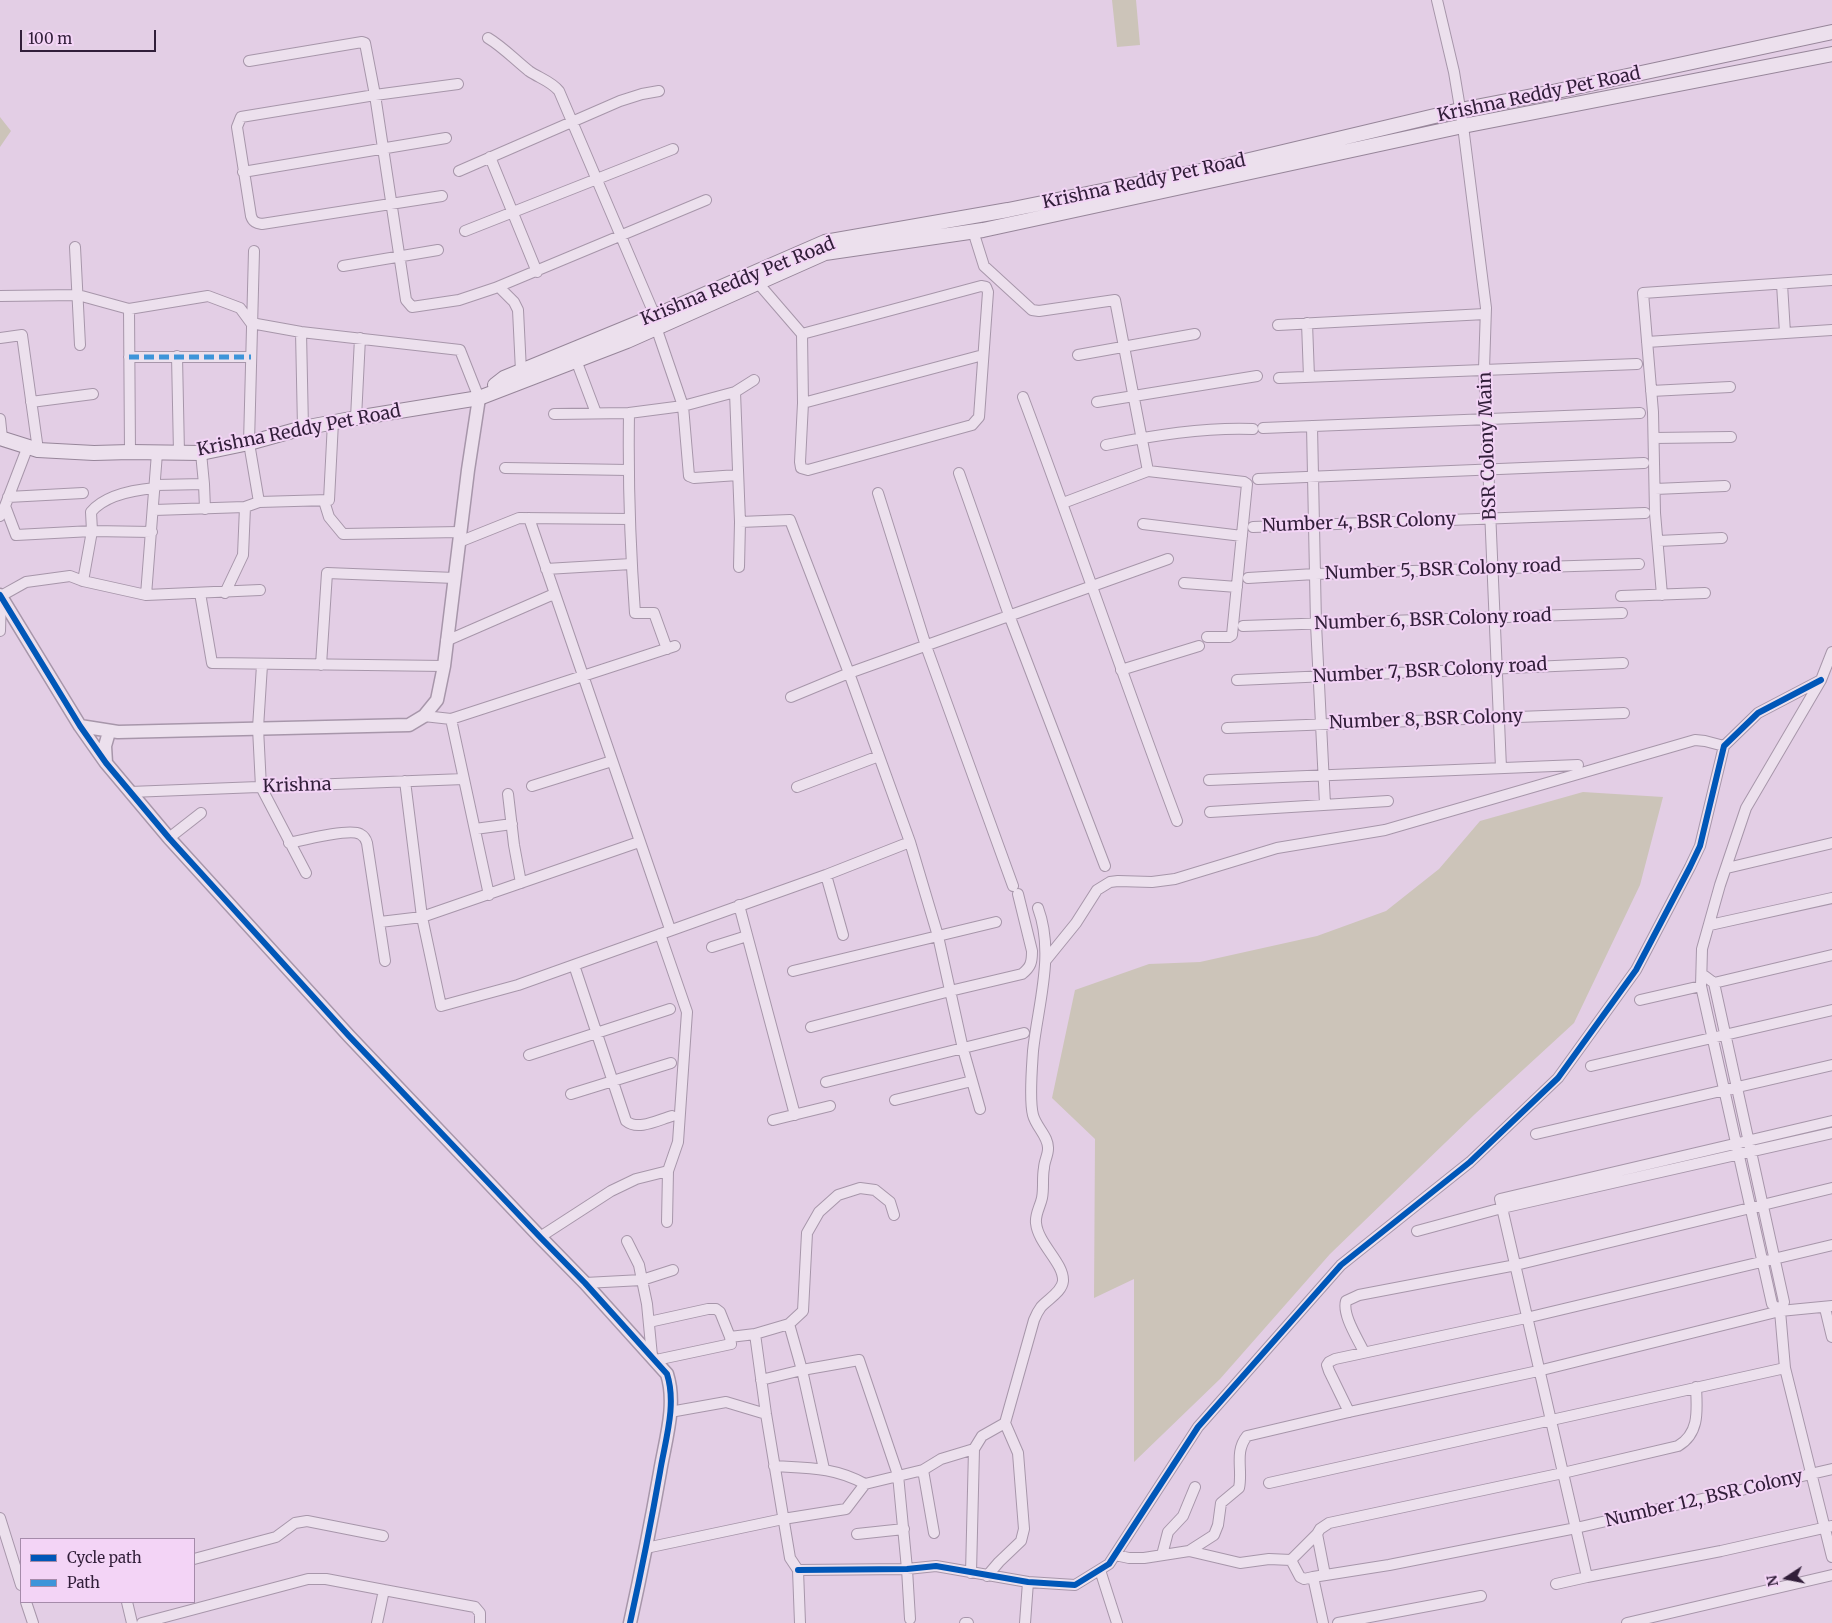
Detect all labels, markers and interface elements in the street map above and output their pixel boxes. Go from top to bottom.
scale bar [22,20,159,52]
text: 100 m [28,29,72,48]
street label: Krishna Reddy Pet Road [1435,63,1643,127]
street label: Krishna Reddy Pet Road [1040,150,1248,214]
street label: Krishna Reddy Pet Road [638,233,838,331]
street label: BSR Colony Main [1475,371,1501,521]
street label: Krishna Reddy Pet Road [195,401,403,461]
street label: Number 4, BSR Colony [1262,509,1456,537]
street label: Number 5, BSR Colony road [1324,555,1562,585]
street label: Number 6, BSR Colony road [1314,605,1552,635]
street label: Number 7, BSR Colony road [1312,654,1548,688]
street label: Number 8, BSR Colony [1329,706,1523,734]
street label: Krishna [262,774,332,798]
street label: Number 12, BSR Colony [1603,1466,1805,1532]
legend [20,1538,195,1603]
text: Cycle path [67,1548,142,1567]
north arrow [1762,1553,1812,1603]
text: Path [67,1573,100,1592]
text: N [1762,1574,1782,1588]

